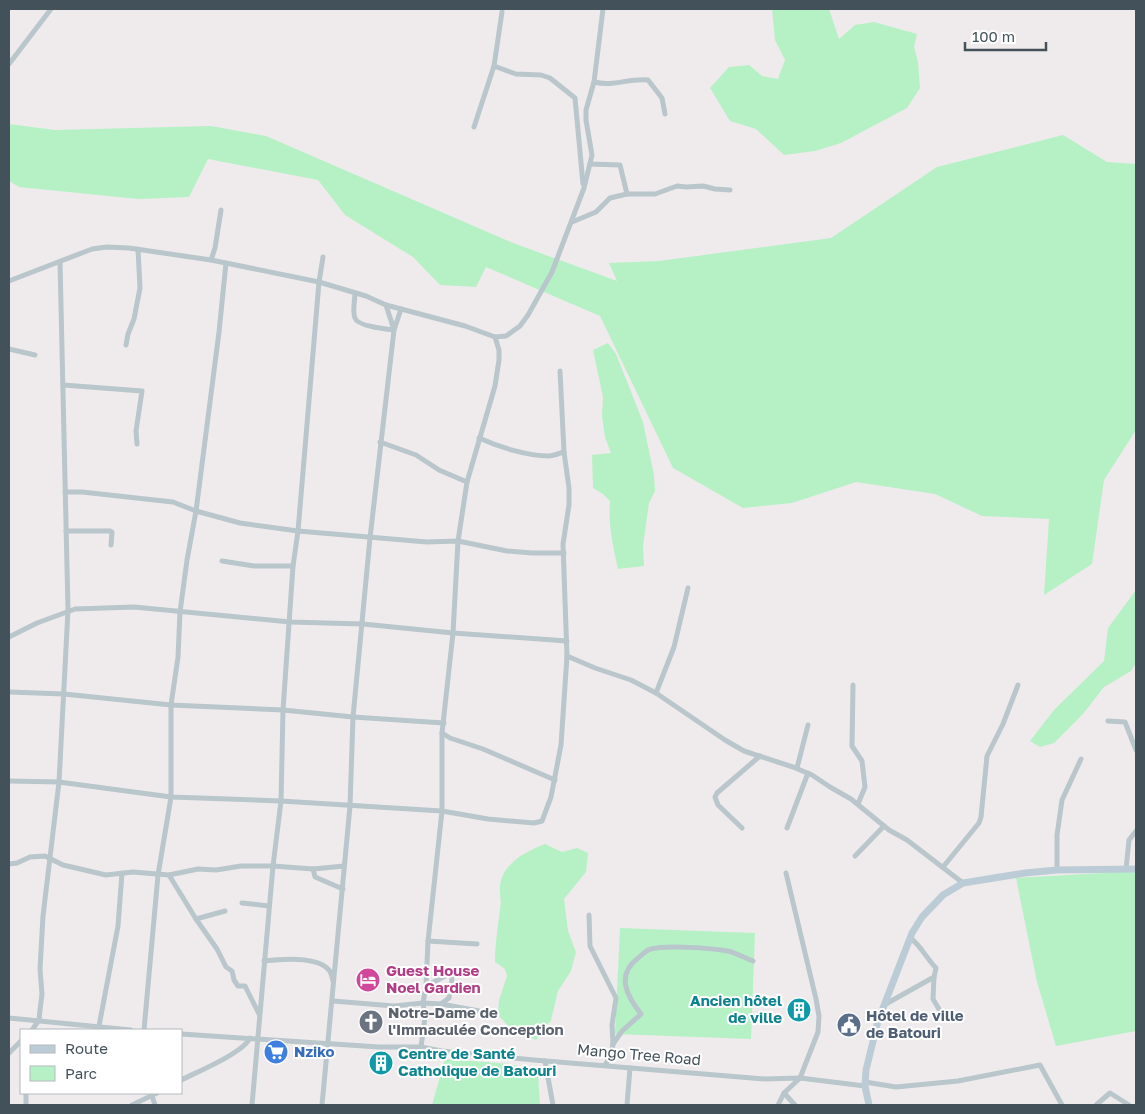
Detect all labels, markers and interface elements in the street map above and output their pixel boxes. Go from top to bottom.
scale bar [965,20,1046,52]
text: 100 m [972,27,1015,45]
place label: Guest House Noel Gardien [386,961,481,996]
hotel icon: Guest House Noel Gardien [355,967,381,993]
place label: Ancien hôtel de ville [690,991,782,1026]
building icon: Ancien hôtel de ville [786,997,812,1023]
place label: Notre-Dame de l'Immaculée Conception [388,1003,564,1038]
place label: Hôtel de ville de Batouri [866,1006,964,1041]
church icon: Notre-Dame de l'Immaculée Conception [358,1009,384,1035]
public building icon: Hôtel de ville de Batouri [836,1012,862,1038]
legend [20,1029,182,1094]
text: Route [65,1039,108,1057]
supermarket icon: Nziko [263,1039,289,1065]
street label: Mango Tree Road [576,1040,702,1068]
place label: Nziko [294,1042,335,1060]
place label: Centre de Santé Catholique de Batouri [398,1044,556,1079]
building icon: Centre de Santé Catholique de Batouri [368,1050,394,1076]
text: Parc [65,1064,97,1082]

